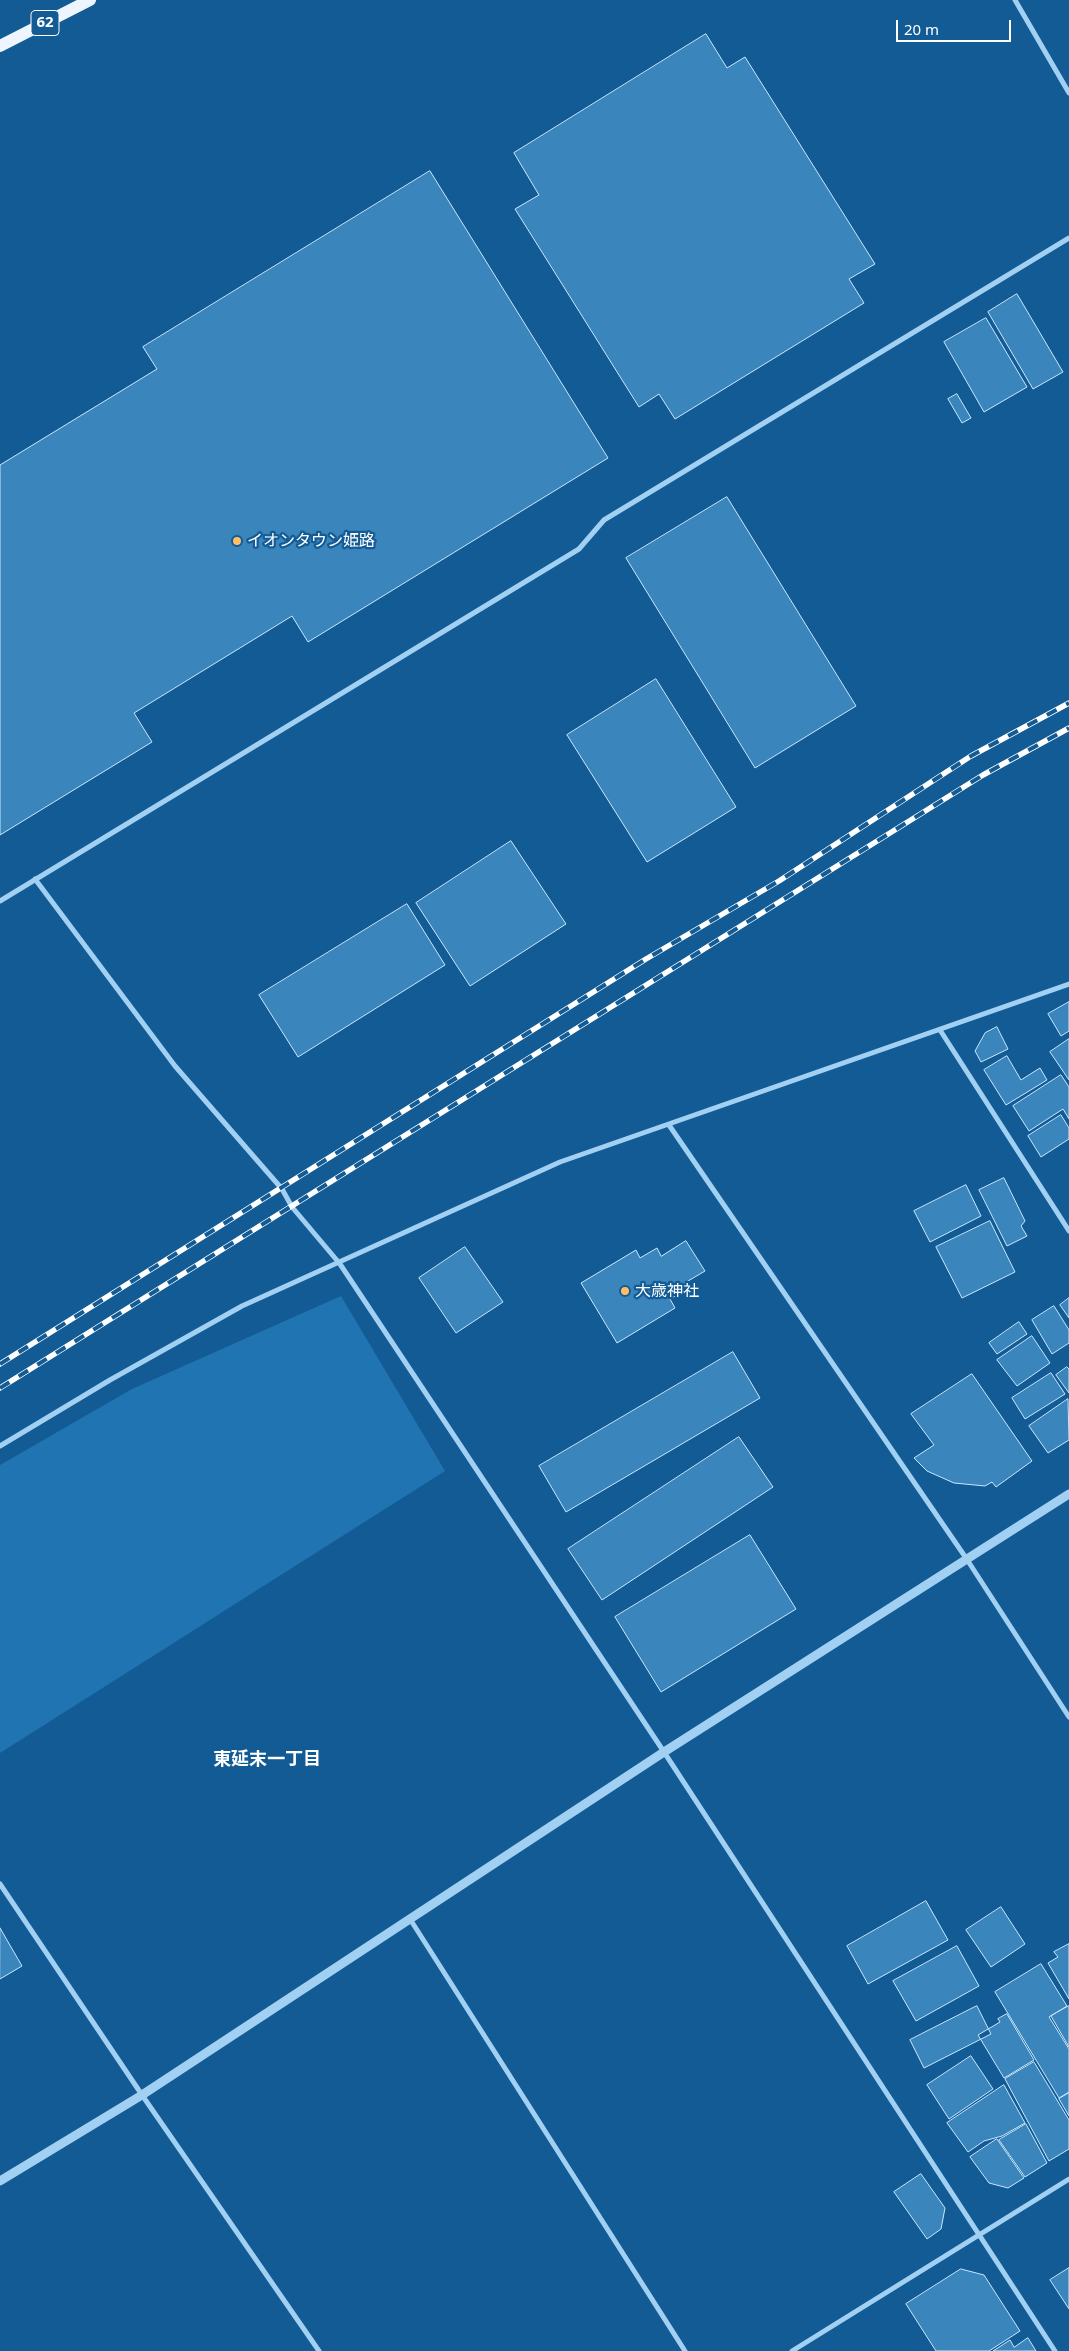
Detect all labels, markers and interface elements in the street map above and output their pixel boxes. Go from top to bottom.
road number: 62 [31,10,59,36]
scale bar [899,10,1014,42]
text: 20 m [904,19,939,39]
place label: イオンタウン姫路 [247,531,375,551]
marker: イオンタウン姫路 [231,535,243,547]
place label: 大歳神社 [635,1281,699,1301]
marker: 大歳神社 [619,1285,631,1297]
district label: 東延末一丁目 [213,1749,321,1771]

